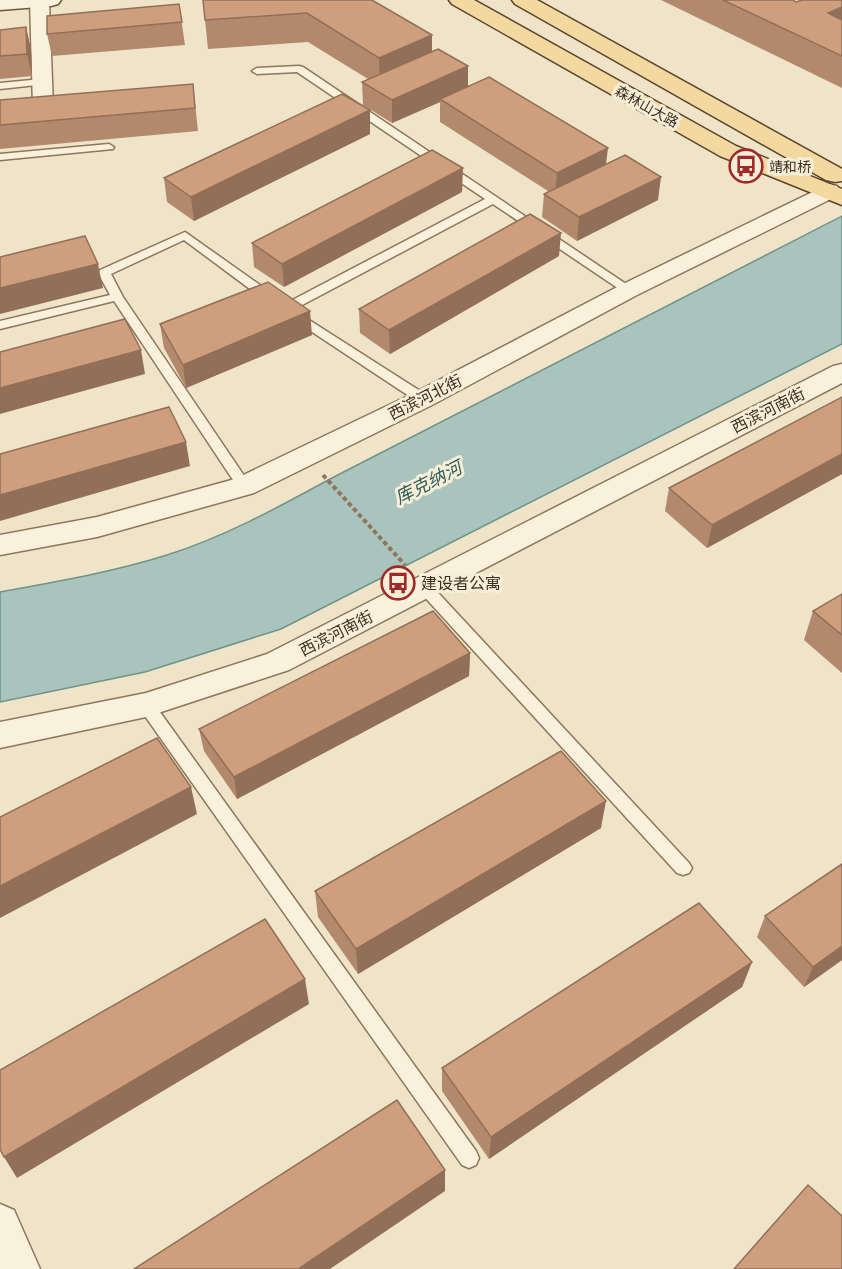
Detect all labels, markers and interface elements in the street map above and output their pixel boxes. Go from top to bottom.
street label: 森林山大路 [612,81,682,131]
bus stop icon: 靖和桥 [728,148,764,184]
place label: 靖和桥 [769,157,811,176]
street label: 西滨河北街 [384,369,466,425]
street label: 西滨河南街 [727,382,809,438]
water label: 库克纳河 [390,454,468,509]
bus stop icon: 建设者公寓 [380,565,416,601]
place label: 建设者公寓 [421,572,501,594]
street label: 西滨河南街 [295,605,377,661]

